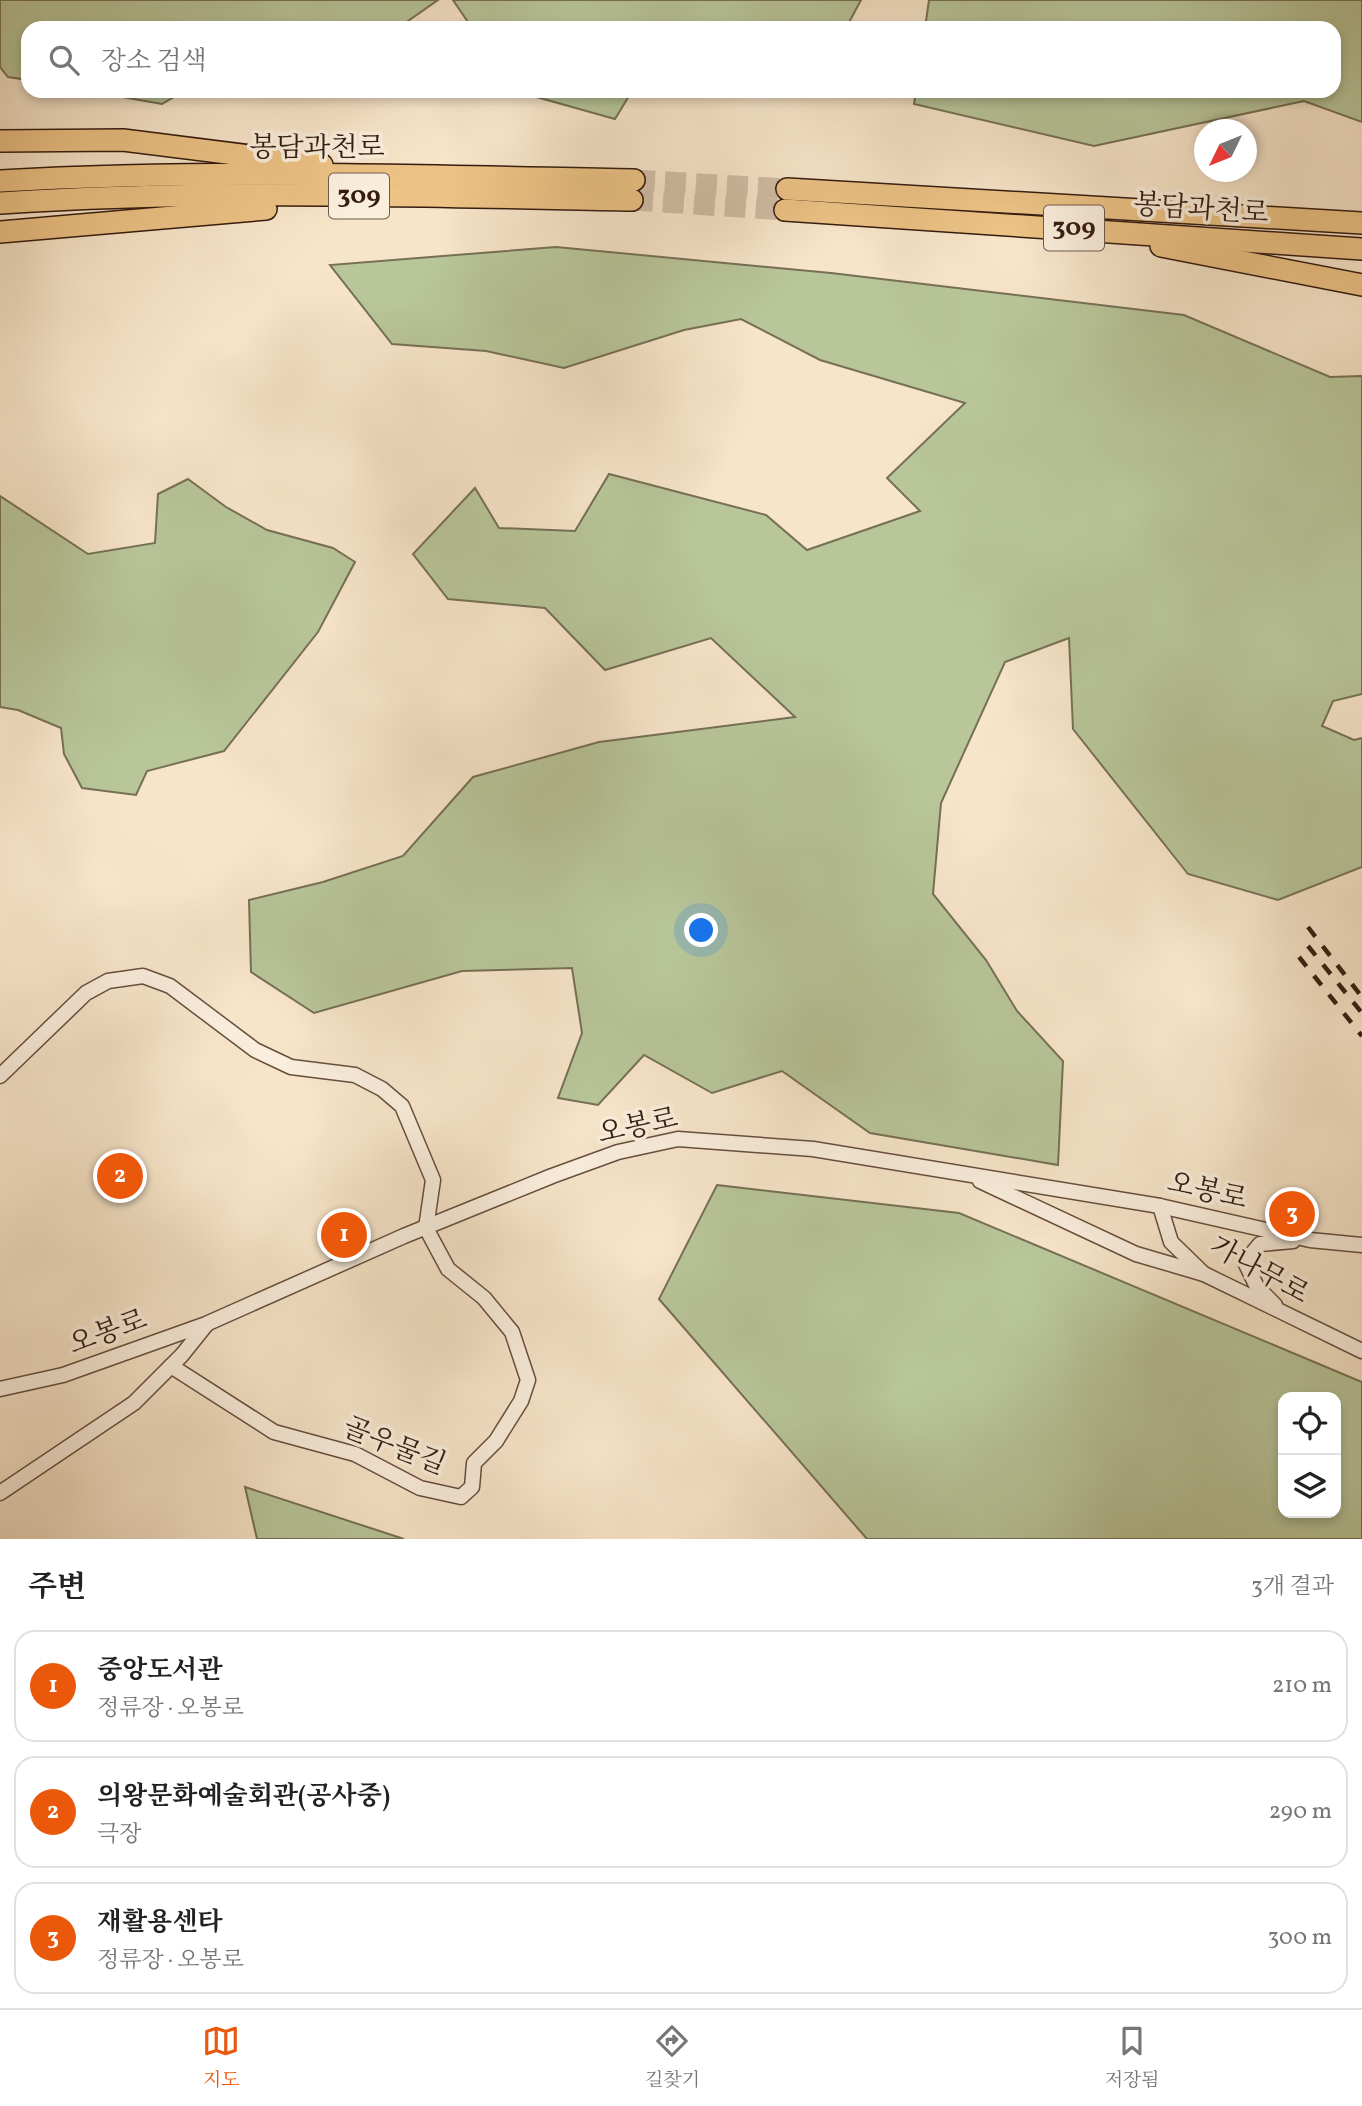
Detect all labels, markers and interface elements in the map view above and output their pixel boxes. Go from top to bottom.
search box [21,21,1341,98]
icon: search [45,41,83,79]
text: 장소 검색 [101,44,207,80]
north arrow [1194,119,1257,182]
street label: 봉담과천로 [249,129,385,168]
road number: 309 [329,174,389,218]
street label: 봉담과천로 [1132,186,1270,234]
road number: 309 [1044,205,1104,250]
your location [684,913,718,947]
street label: 오봉로 [594,1099,682,1155]
pin: 2 [97,1150,143,1202]
street label: 오봉로 [1163,1164,1251,1220]
pin: 3 [1269,1188,1315,1240]
pin: 1 [321,1209,367,1261]
street label: 가나무로 [1202,1228,1316,1314]
street label: 오봉로 [63,1301,153,1365]
map controls [1278,1392,1341,1518]
button: locate [1278,1392,1341,1455]
street label: 골우물길 [337,1409,451,1485]
button: layers [1278,1455,1341,1518]
text: 주변 [28,1567,86,1609]
text: 3개 결과 [1251,1571,1334,1603]
text: 중앙도서관 [97,1653,223,1689]
text: 1 [48,1670,58,1702]
text: 210 m [1272,1670,1332,1702]
text: 정류장 · 오봉로 [97,1693,244,1725]
text: 의왕문화예술회관(공사중) [97,1779,390,1815]
text: 2 [47,1796,59,1828]
text: 290 m [1269,1796,1332,1828]
text: 극장 [97,1819,141,1851]
text: 재활용센타 [97,1905,223,1941]
text: 3 [47,1922,59,1954]
text: 300 m [1268,1922,1332,1954]
text: 정류장 · 오봉로 [97,1945,244,1977]
tab: 지도 [202,2022,240,2094]
tab: 길찾기 [645,2022,700,2094]
tab: 저장됨 [1105,2022,1160,2094]

